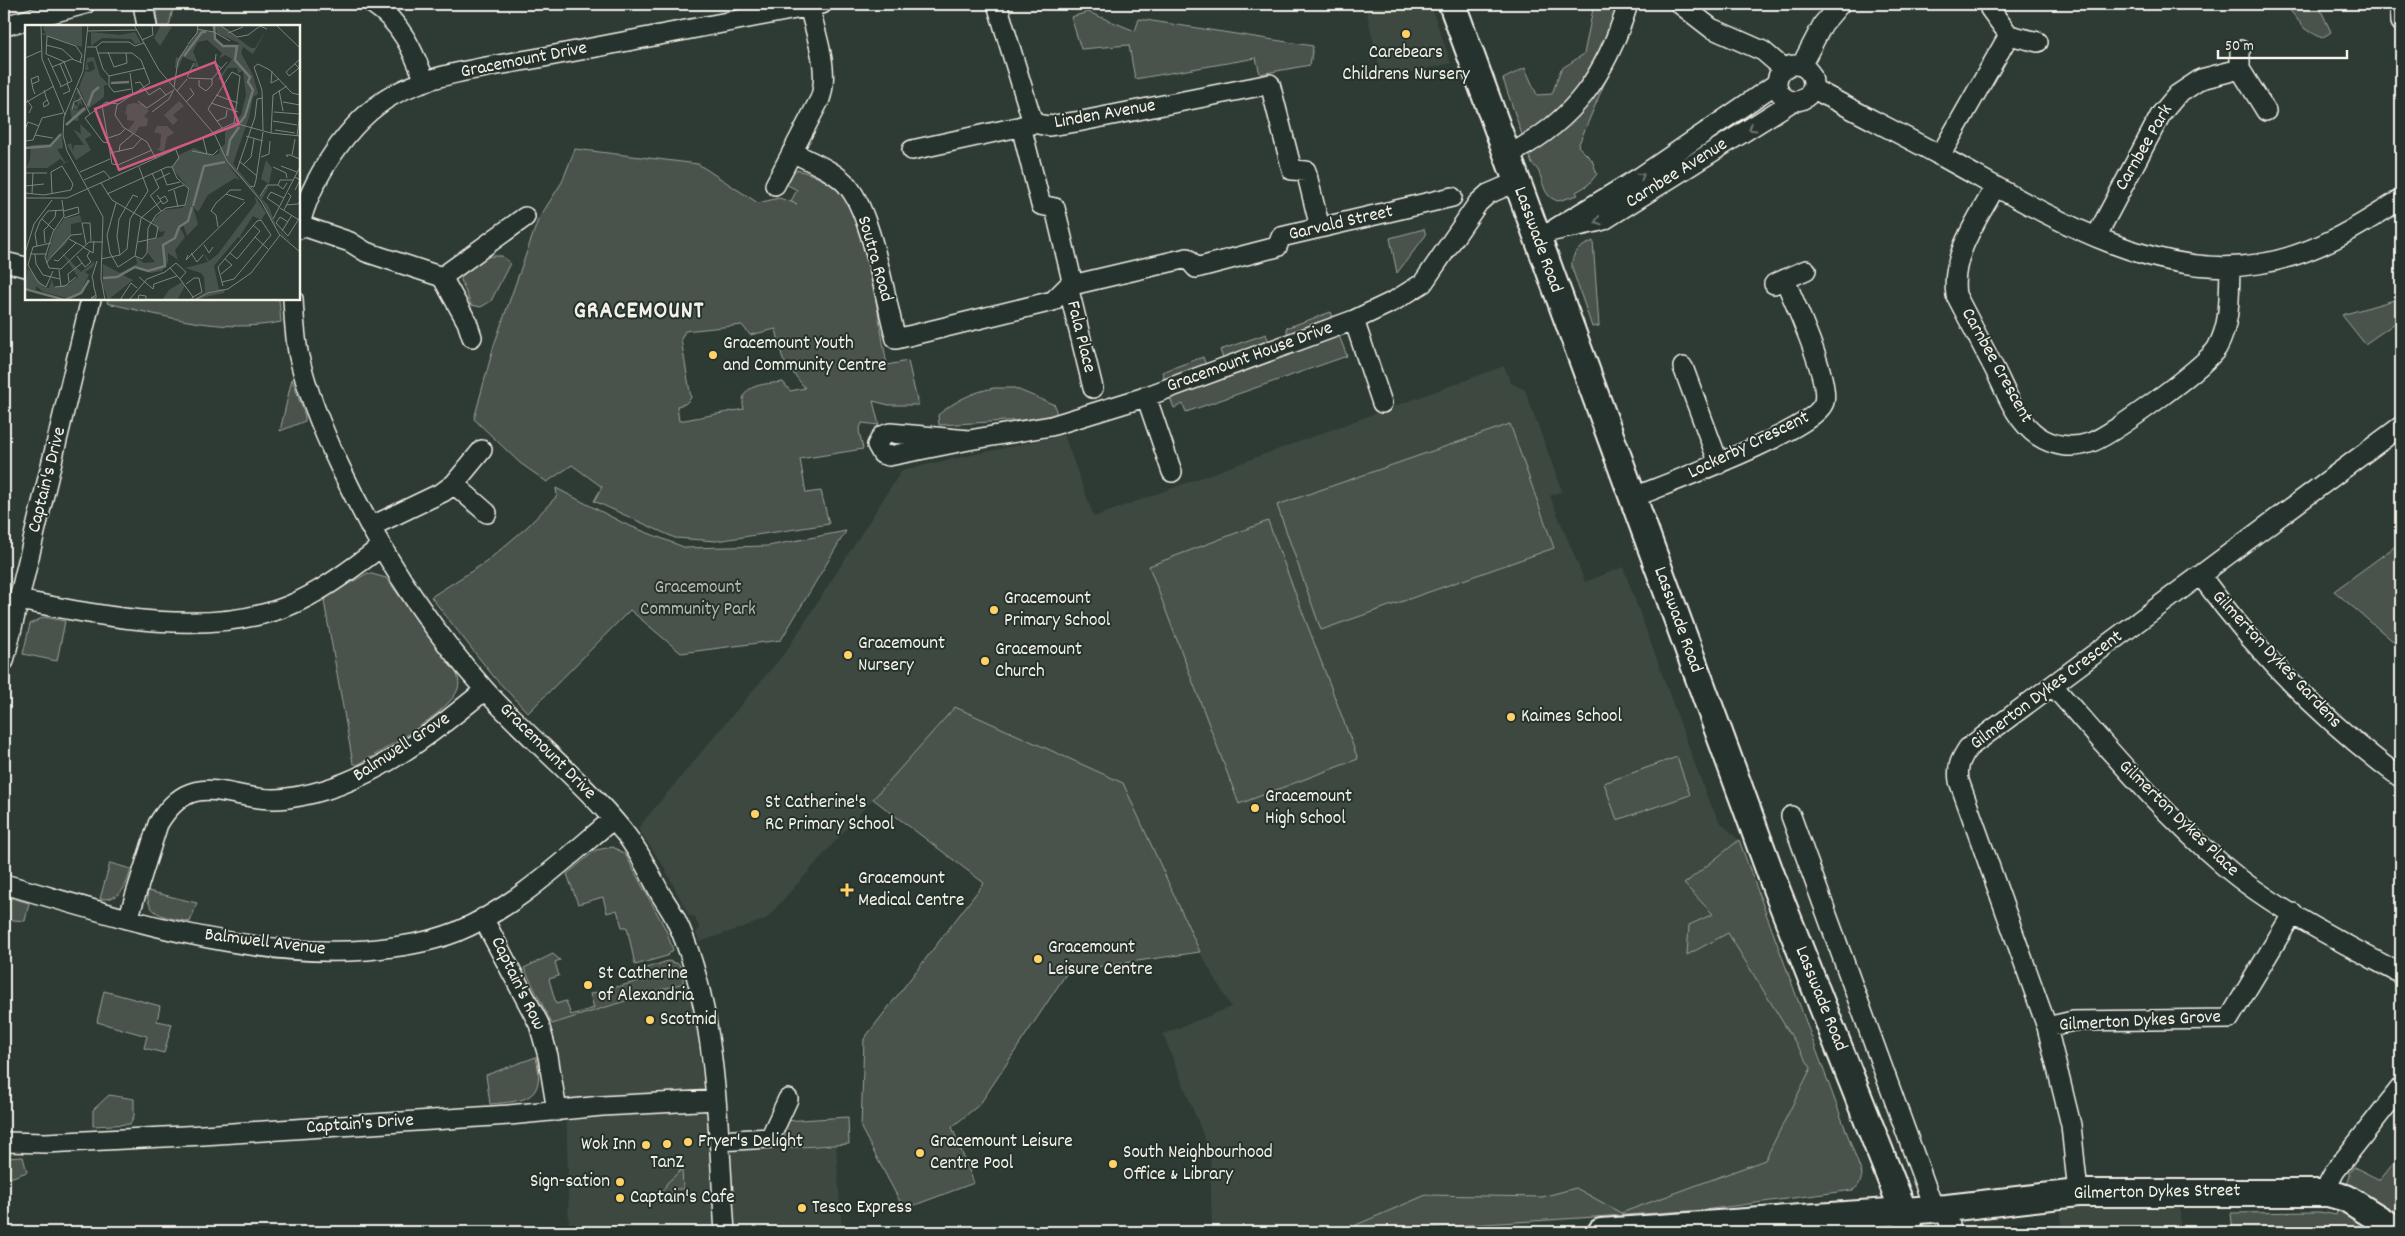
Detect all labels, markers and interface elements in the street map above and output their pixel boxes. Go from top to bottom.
inset map [25,25,300,300]
marker: Carebears Childrens Nursery [1400,28,1412,40]
scale bar [2218,28,2346,60]
street label: Gracemount Drive [459,36,589,86]
text: 50 m [2225,36,2254,58]
place label: Carebears Childrens Nursery [1342,40,1470,89]
street label: Linden Avenue [1052,93,1158,137]
street label: Carnbee Park [2109,100,2181,196]
one-way arrow [1748,121,1757,131]
street label: Carnbee Avenue [1621,132,1733,216]
one-way arrow [1635,173,1645,182]
street label: Lasswade Road [1505,183,1569,297]
street label: Garvald Street [1286,199,1396,249]
street label: Soutra Road [849,213,899,305]
one-way arrow [1595,215,1603,225]
district label: GRACEMOUNT [574,295,704,329]
street label: Fala Place [1058,298,1102,376]
street label: Carnbee Crescent [1953,303,2039,429]
street label: Gracemount House Drive [1163,315,1337,401]
place label: Gracemount Youth and Community Centre [723,331,886,380]
marker: Gracemount Youth and Community Centre [707,349,719,361]
street label: Lockerby Crescent [1684,405,1814,487]
street label: Captain's Drive [22,424,74,536]
street label: Lasswade Road [1645,563,1709,677]
park label: Gracemount Community Park [640,575,756,624]
street label: Gilmerton Dykes Gardens [2205,585,2347,735]
place label: Gracemount Primary School [1004,586,1111,635]
marker: Gracemount Primary School [988,604,1000,616]
street label: Gilmerton Dykes Crescent [1965,624,2129,758]
place label: Gracemount Nursery [858,631,945,680]
place label: Gracemount Church [995,637,1082,686]
marker: Gracemount Nursery [842,649,854,661]
marker: Gracemount Church [979,655,991,667]
street label: Gracemount Drive [492,697,602,807]
place label: Kaimes School [1521,704,1623,731]
street label: Balmwell Grove [348,706,456,790]
marker: Kaimes School [1505,711,1517,723]
street label: Gilmerton Dykes Place [2112,754,2244,884]
place label: Gracemount High School [1265,784,1352,833]
place label: St Catherine's RC Primary School [765,790,895,839]
marker: Gracemount High School [1249,802,1261,814]
marker: St Catherine's RC Primary School [749,808,761,820]
place label: Gracemount Medical Centre [858,866,964,915]
marker: Gracemount Medical Centre [840,883,854,897]
street label: Balmwell Avenue [203,922,327,964]
street label: Captain's Row [483,933,551,1035]
place label: Gracemount Leisure Centre [1048,935,1153,984]
street label: Lasswade Road [1787,942,1853,1056]
marker: Gracemount Leisure Centre [1032,953,1044,965]
place label: St Catherine of Alexandria [598,961,695,1010]
marker: St Catherine of Alexandria [582,979,594,991]
street label: Gilmerton Dykes Grove [2058,1004,2222,1040]
place label: Scotmid [660,1007,717,1034]
marker: Scotmid [644,1014,656,1026]
street label: Captain's Drive [305,1108,415,1142]
place label: Fryer's Delight [698,1129,803,1156]
place label: Gracemount Leisure Centre Pool [930,1129,1073,1178]
place label: Wok Inn [581,1132,636,1159]
marker: Fryer's Delight [682,1136,694,1148]
marker: TanZ [661,1138,673,1150]
marker: Wok Inn [640,1139,652,1151]
place label: South Neighbourhood Office & Library [1123,1140,1273,1189]
marker: Gracemount Leisure Centre Pool [914,1147,926,1159]
place label: TanZ [650,1150,684,1177]
marker: South Neighbourhood Office & Library [1107,1158,1119,1170]
place label: Sign-sation [530,1169,610,1196]
marker: Sign-sation [614,1176,626,1188]
street label: Gilmerton Dykes Street [2073,1178,2241,1208]
place label: Captain's Cafe [630,1185,735,1212]
marker: Captain's Cafe [614,1192,626,1204]
place label: Tesco Express [812,1195,912,1222]
marker: Tesco Express [796,1202,808,1214]

